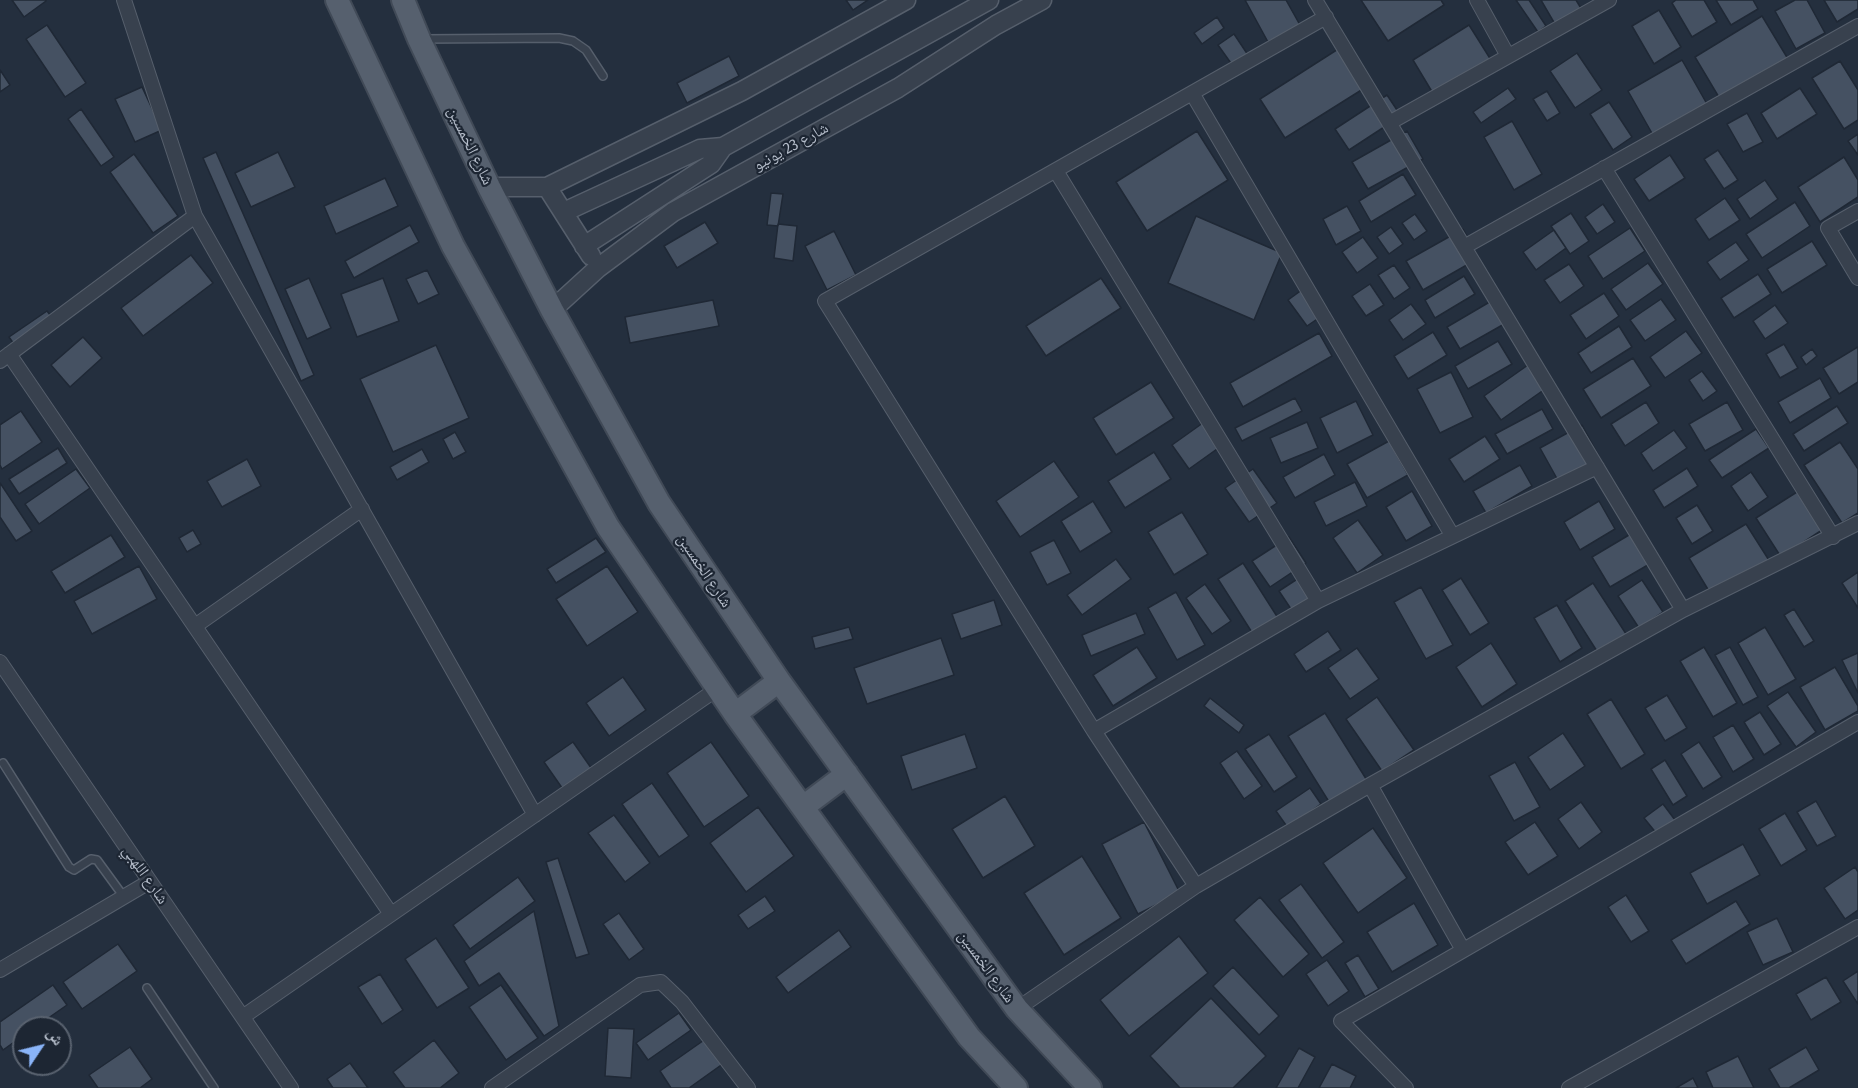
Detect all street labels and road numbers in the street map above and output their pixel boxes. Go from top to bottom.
street label: شارع الخمسين [443,104,497,188]
street label: شارع 23 يونيو [750,119,832,175]
street label: شارع الخمسين [672,531,736,611]
street label: شارع اللهبي [118,842,172,908]
street label: شارع الخمسين [953,927,1019,1007]

